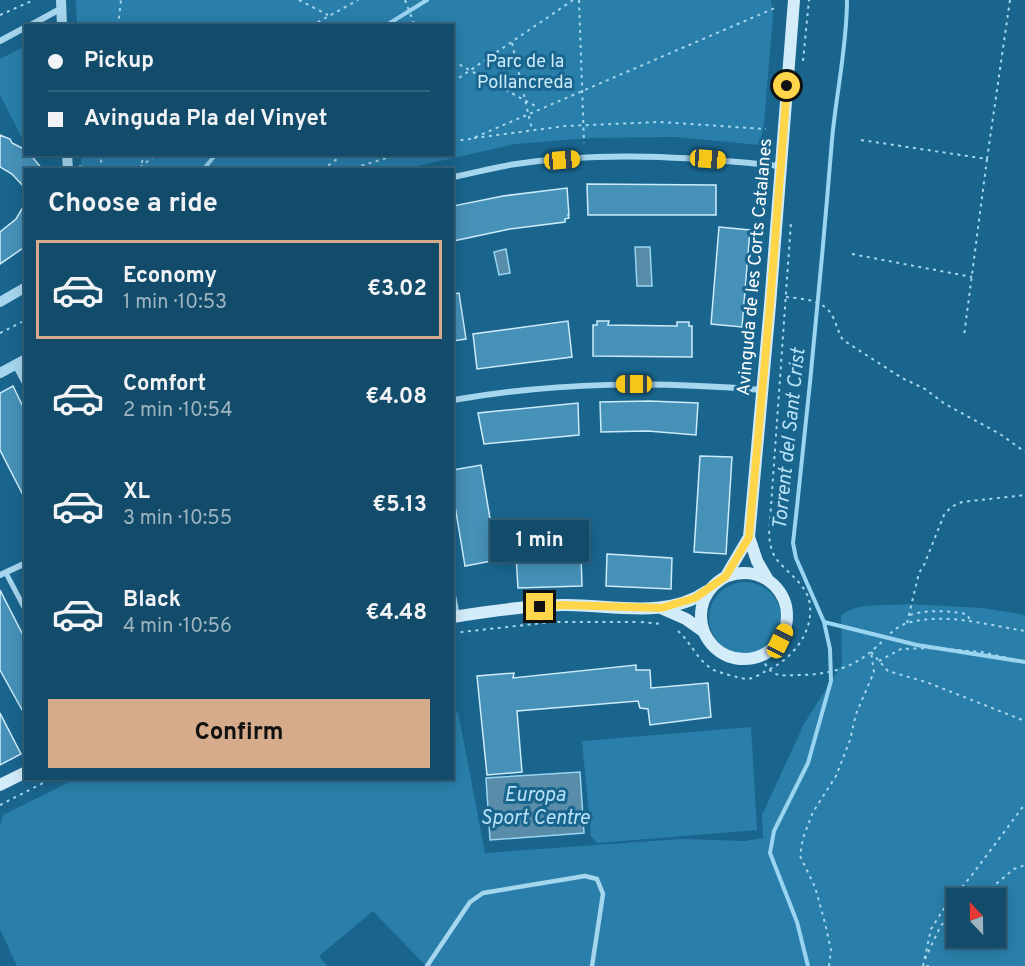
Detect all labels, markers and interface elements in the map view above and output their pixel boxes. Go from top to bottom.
text: Pickup [84,48,154,75]
park label: Parc de la Pollancreda [477,51,573,95]
route start [773,72,800,99]
text: Avinguda Pla del Vinyet [84,106,327,133]
street label: Avinguda de les Corts Catalanes [733,137,778,397]
car [543,149,581,171]
car [689,149,727,169]
text: Choose a ride [48,187,218,221]
icon: car [51,263,105,317]
text: Economy [123,263,217,290]
text: €3.02 [367,276,427,303]
text: 1 min · 10:53 [123,290,227,316]
water label: Torrent del Sant Crist [768,346,813,531]
icon: car [51,371,105,425]
text: Comfort [123,371,206,398]
car [616,375,652,393]
text: €4.08 [365,384,427,411]
text: 2 min · 10:54 [123,398,233,424]
icon: car [51,479,105,533]
text: XL [123,479,150,506]
text: €5.13 [372,492,427,519]
text: 3 min · 10:55 [123,506,232,532]
callout: 1 min [490,520,590,562]
text: 1 min [515,528,564,554]
icon: car [51,587,105,641]
text: Black [123,587,181,614]
route end [526,593,553,620]
text: €4.48 [366,600,427,627]
text: 4 min · 10:56 [123,614,232,640]
car [764,621,796,661]
button: Confirm [48,699,430,768]
water label: Europa Sport Centre [480,783,590,832]
north arrow [946,888,1006,948]
map controls [946,888,1006,948]

